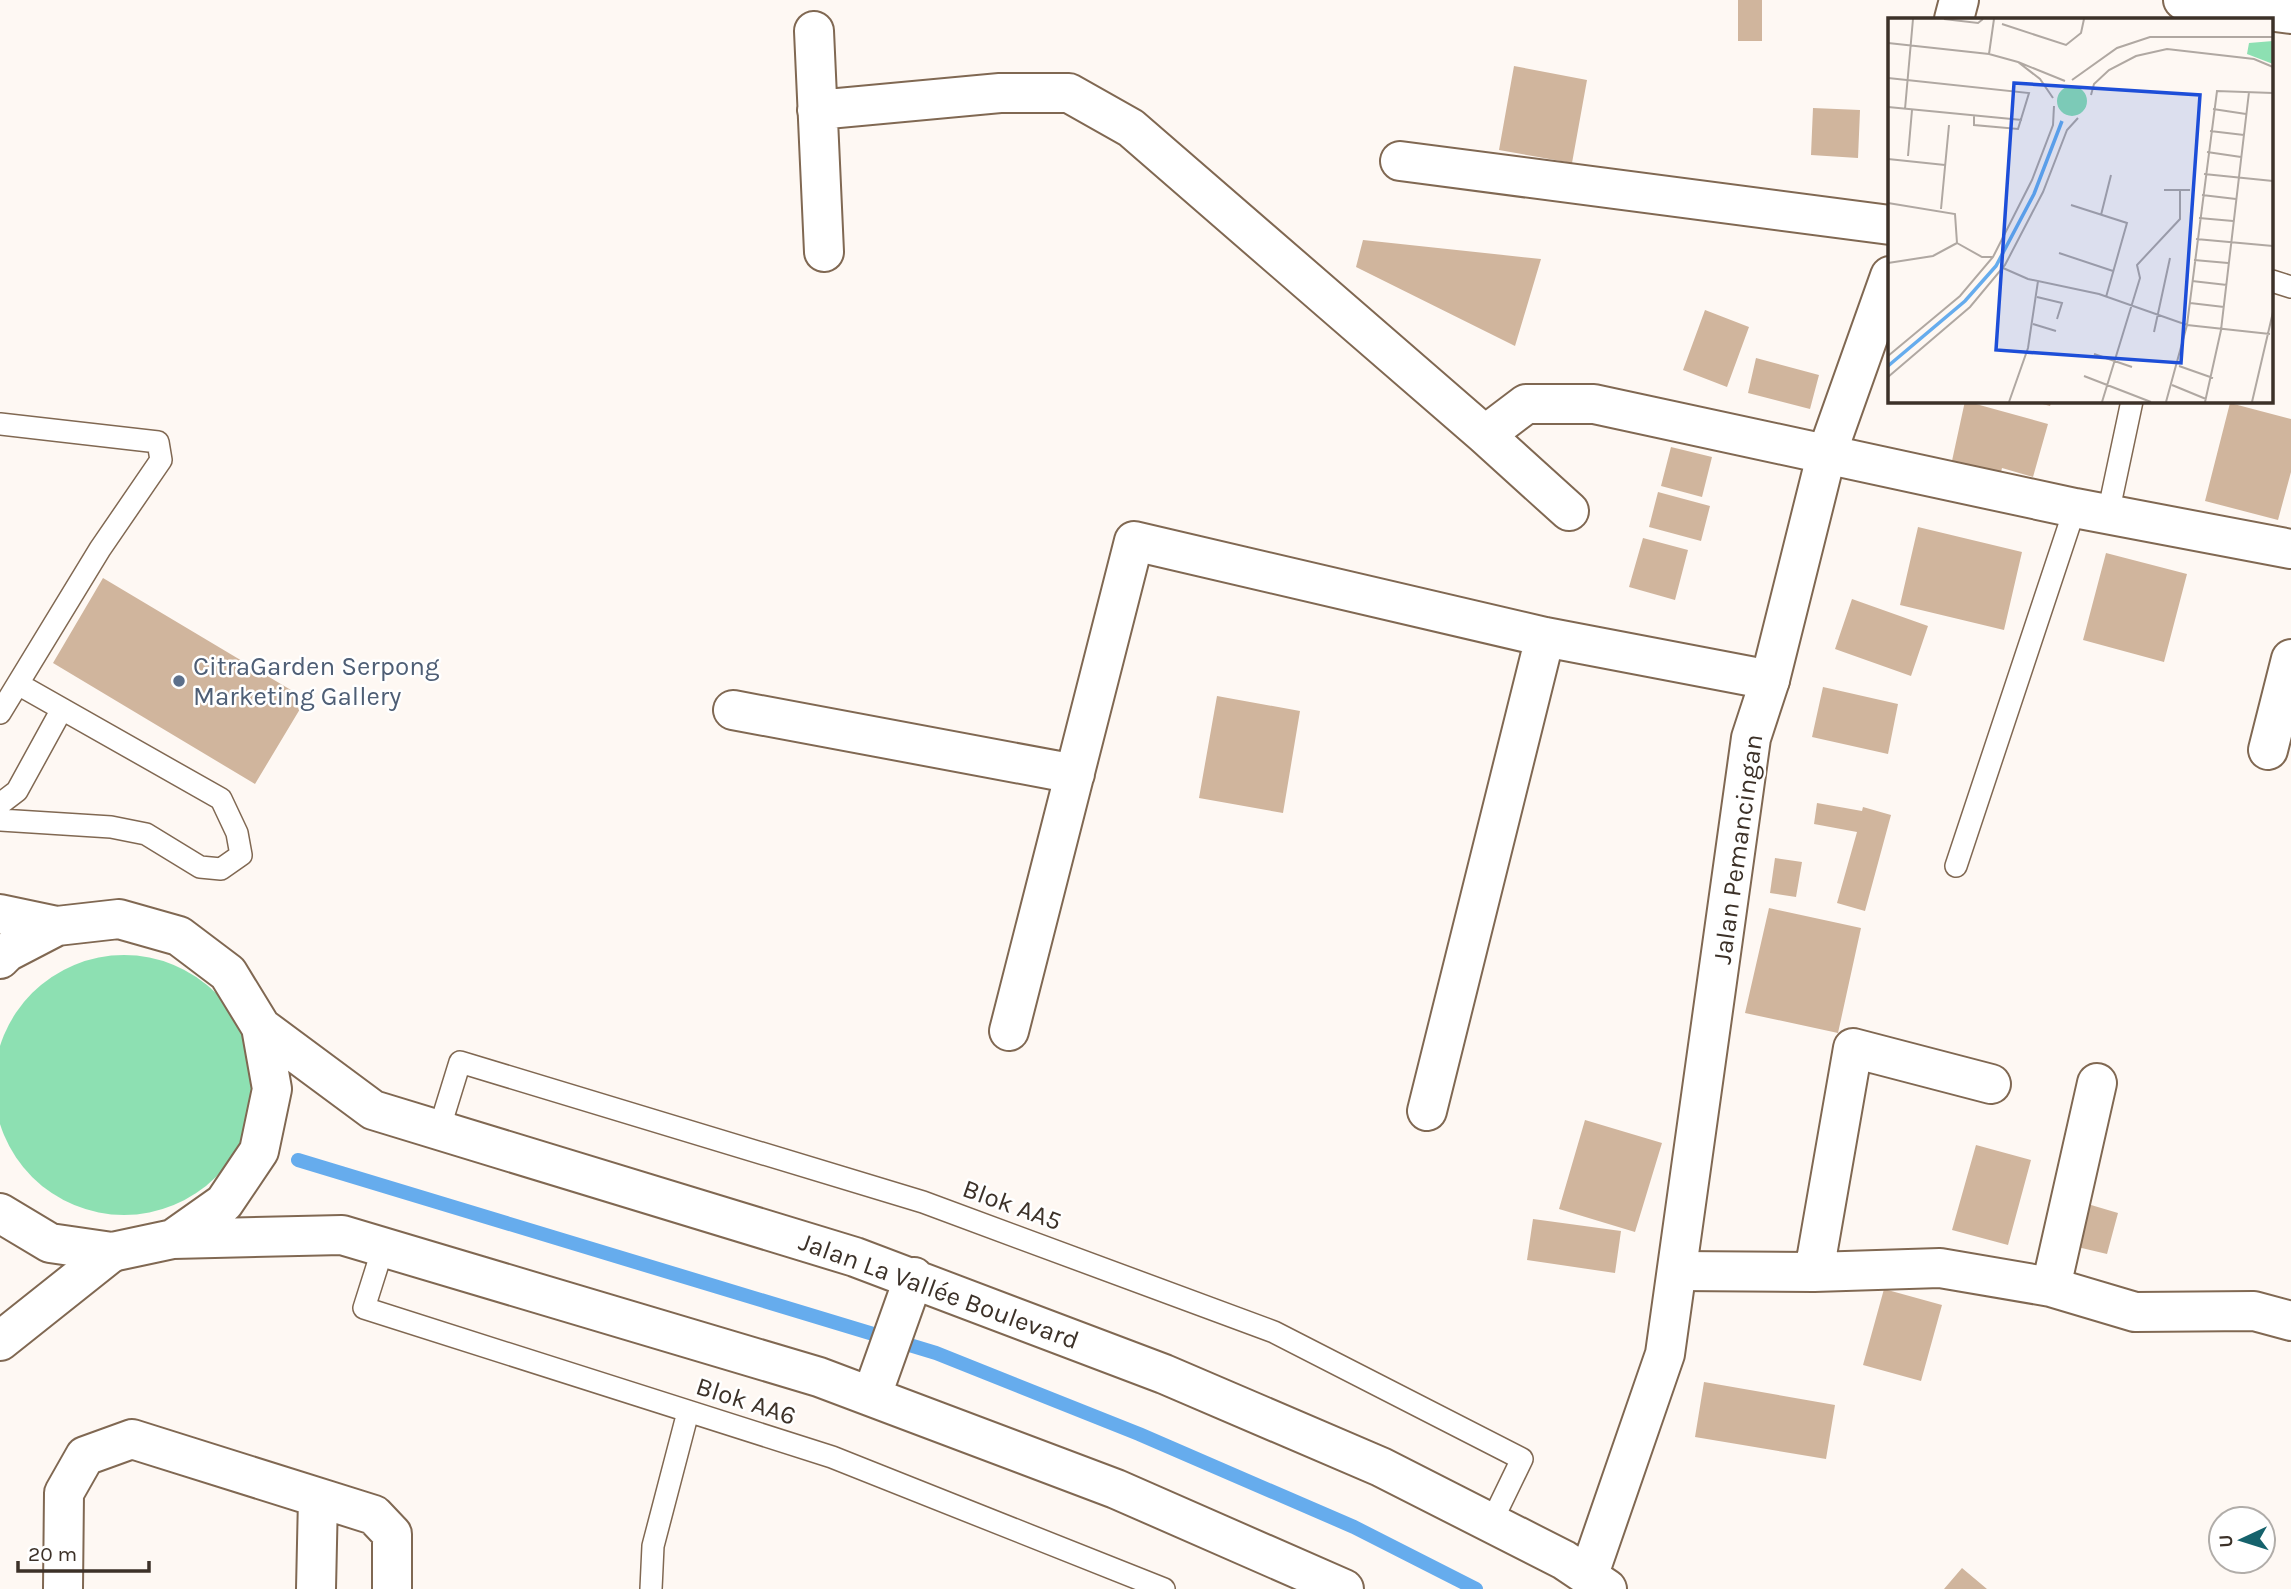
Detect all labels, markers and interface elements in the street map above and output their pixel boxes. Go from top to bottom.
inset map [1888,18,2274,402]
place label: CitraGarden Serpong Marketing Gallery [193,651,440,712]
marker: CitraGarden Serpong Marketing Gallery [171,673,187,689]
street label: Jalan Pemancingan [1707,732,1769,966]
street label: Blok AA5 [958,1173,1066,1237]
street label: Jalan La Vallée Boulevard [795,1226,1083,1356]
street label: Blok AA6 [692,1370,800,1432]
north arrow [2207,1505,2277,1575]
scale bar [18,1530,149,1574]
text: U [2215,1534,2237,1548]
text: 20 m [28,1542,77,1566]

